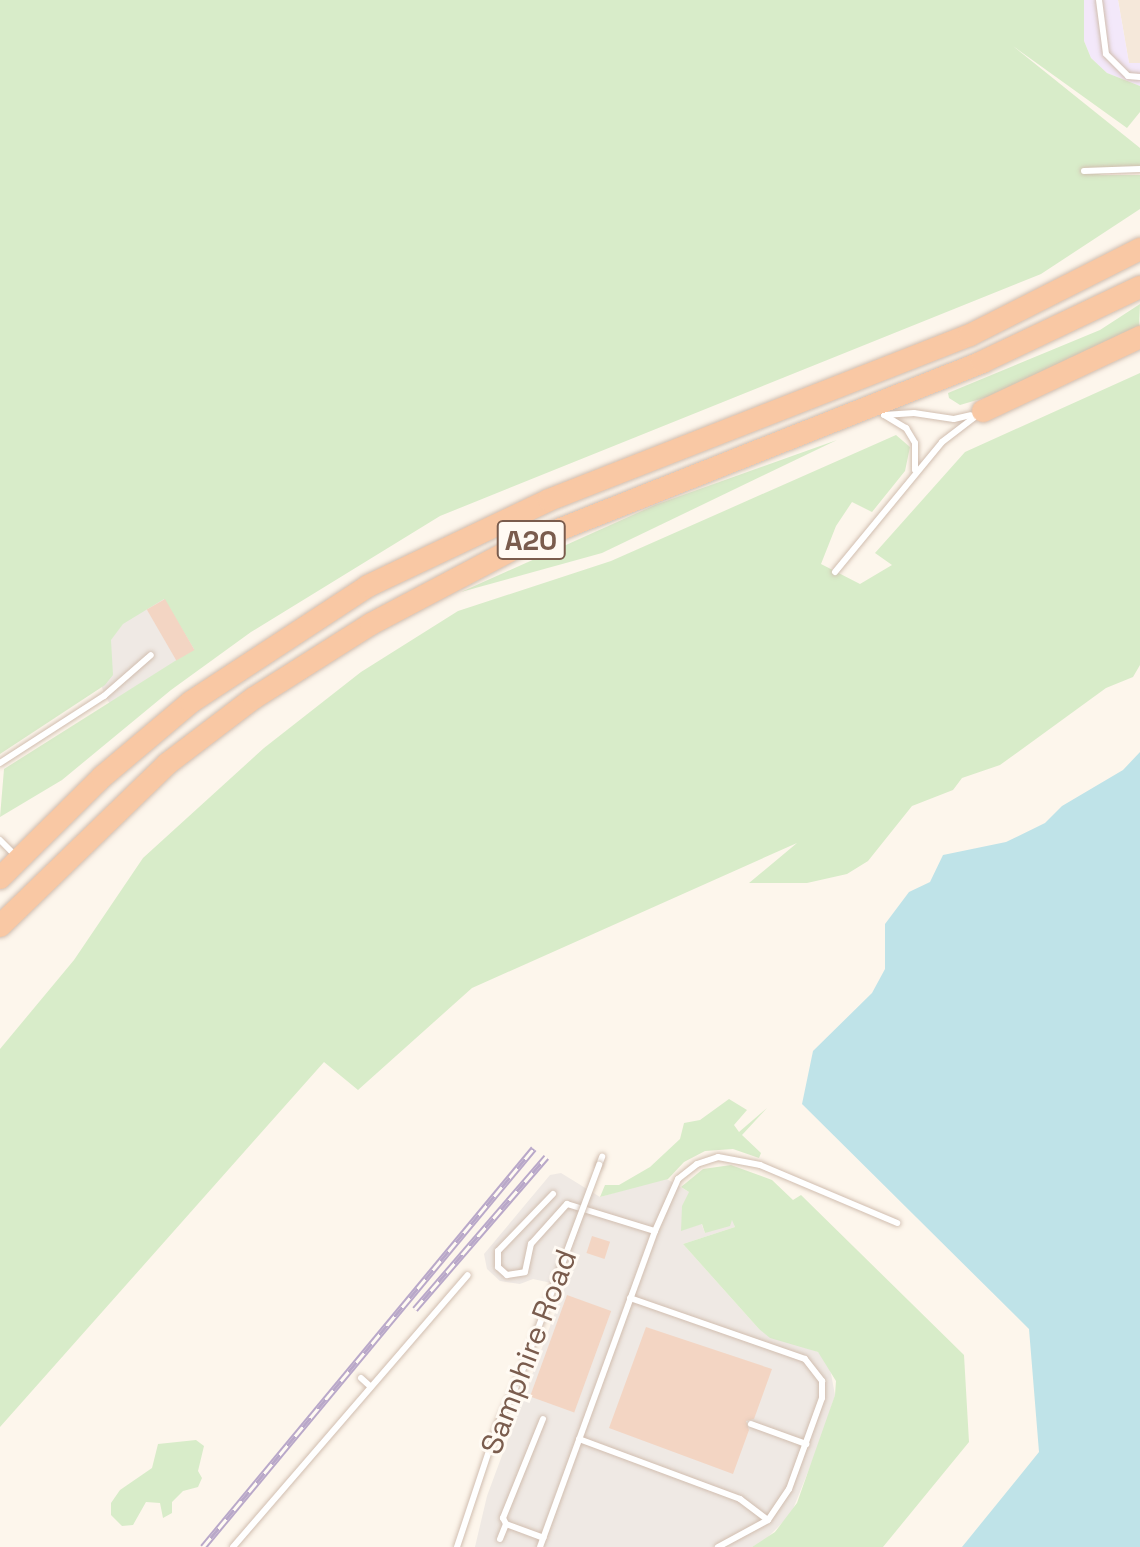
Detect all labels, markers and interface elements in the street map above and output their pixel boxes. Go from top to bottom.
road number: A20 [495,516,567,564]
street label: Samphire Road [473,1245,585,1459]

